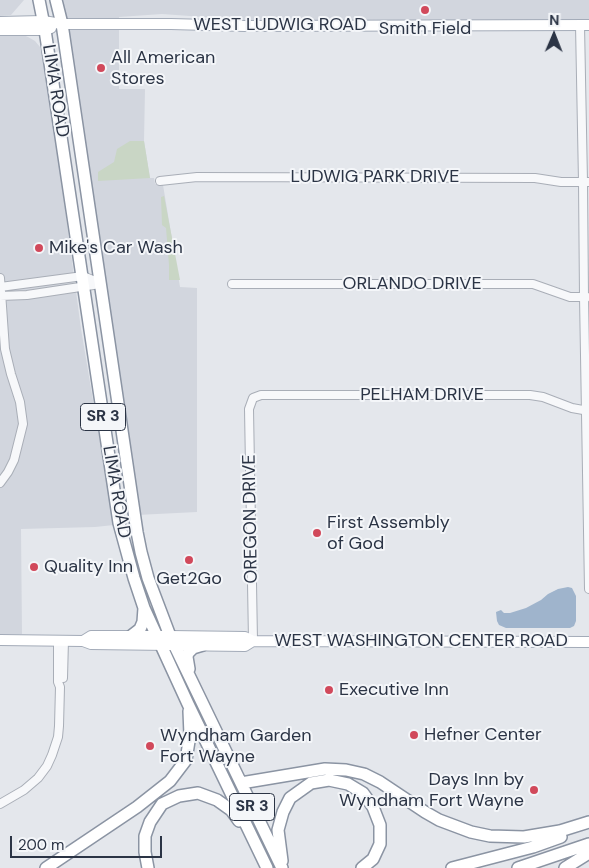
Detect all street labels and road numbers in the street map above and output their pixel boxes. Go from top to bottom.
street label: WEST LUDWIG ROAD [193,14,367,36]
street label: LIMA ROAD [37,43,73,139]
street label: LUDWIG PARK DRIVE [290,166,460,188]
street label: ORLANDO DRIVE [342,273,482,295]
street label: PELHAM DRIVE [360,384,484,406]
road number: SR 3 [80,404,126,431]
street label: LIMA ROAD [97,444,135,540]
street label: OREGON DRIVE [239,454,263,584]
street label: WEST WASHINGTON CENTER ROAD [274,630,568,652]
road number: SR 3 [230,794,274,820]

